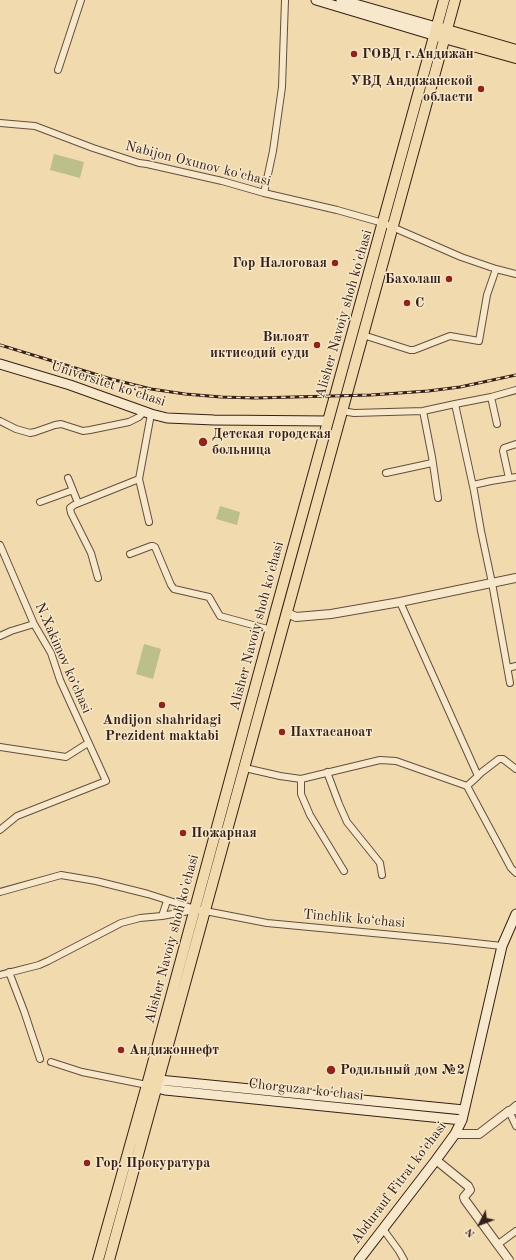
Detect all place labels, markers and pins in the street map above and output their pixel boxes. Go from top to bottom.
place label: ГОВД г.Андижан [362,46,474,62]
marker: ГОВД г.Андижан [349,49,359,59]
place label: УВД Андижанской области [351,73,473,106]
marker: УВД Андижанской области [476,84,486,94]
place label: Гор Налоговая [232,255,327,271]
marker: Гор Налоговая [330,258,340,268]
place label: Бахолаш [385,271,441,287]
marker: Бахолаш [444,274,454,284]
place label: С [415,295,424,311]
marker: С [402,298,412,308]
place label: Вилоят иктисодий суди [210,329,309,362]
marker: Вилоят иктисодий суди [312,340,322,350]
place label: Детская городская больница [212,426,331,458]
marker: Детская городская больница [197,436,209,448]
marker: Andijon shahridagi Prezident maktabi [157,700,167,710]
place label: Andijon shahridagi Prezident maktabi [103,712,221,744]
place label: Пахтасаноат [290,724,372,740]
marker: Пахтасаноат [277,727,287,737]
place label: Пожарная [191,825,257,841]
marker: Пожарная [178,828,188,838]
place label: Андижоннефт [129,1042,219,1058]
marker: Андижоннефт [116,1045,126,1055]
place label: Родильный дом №2 [340,1062,465,1078]
marker: Родильный дом №2 [325,1064,337,1076]
place label: Гор. Прокуратура [95,1155,210,1171]
marker: Гор. Прокуратура [82,1158,92,1168]

